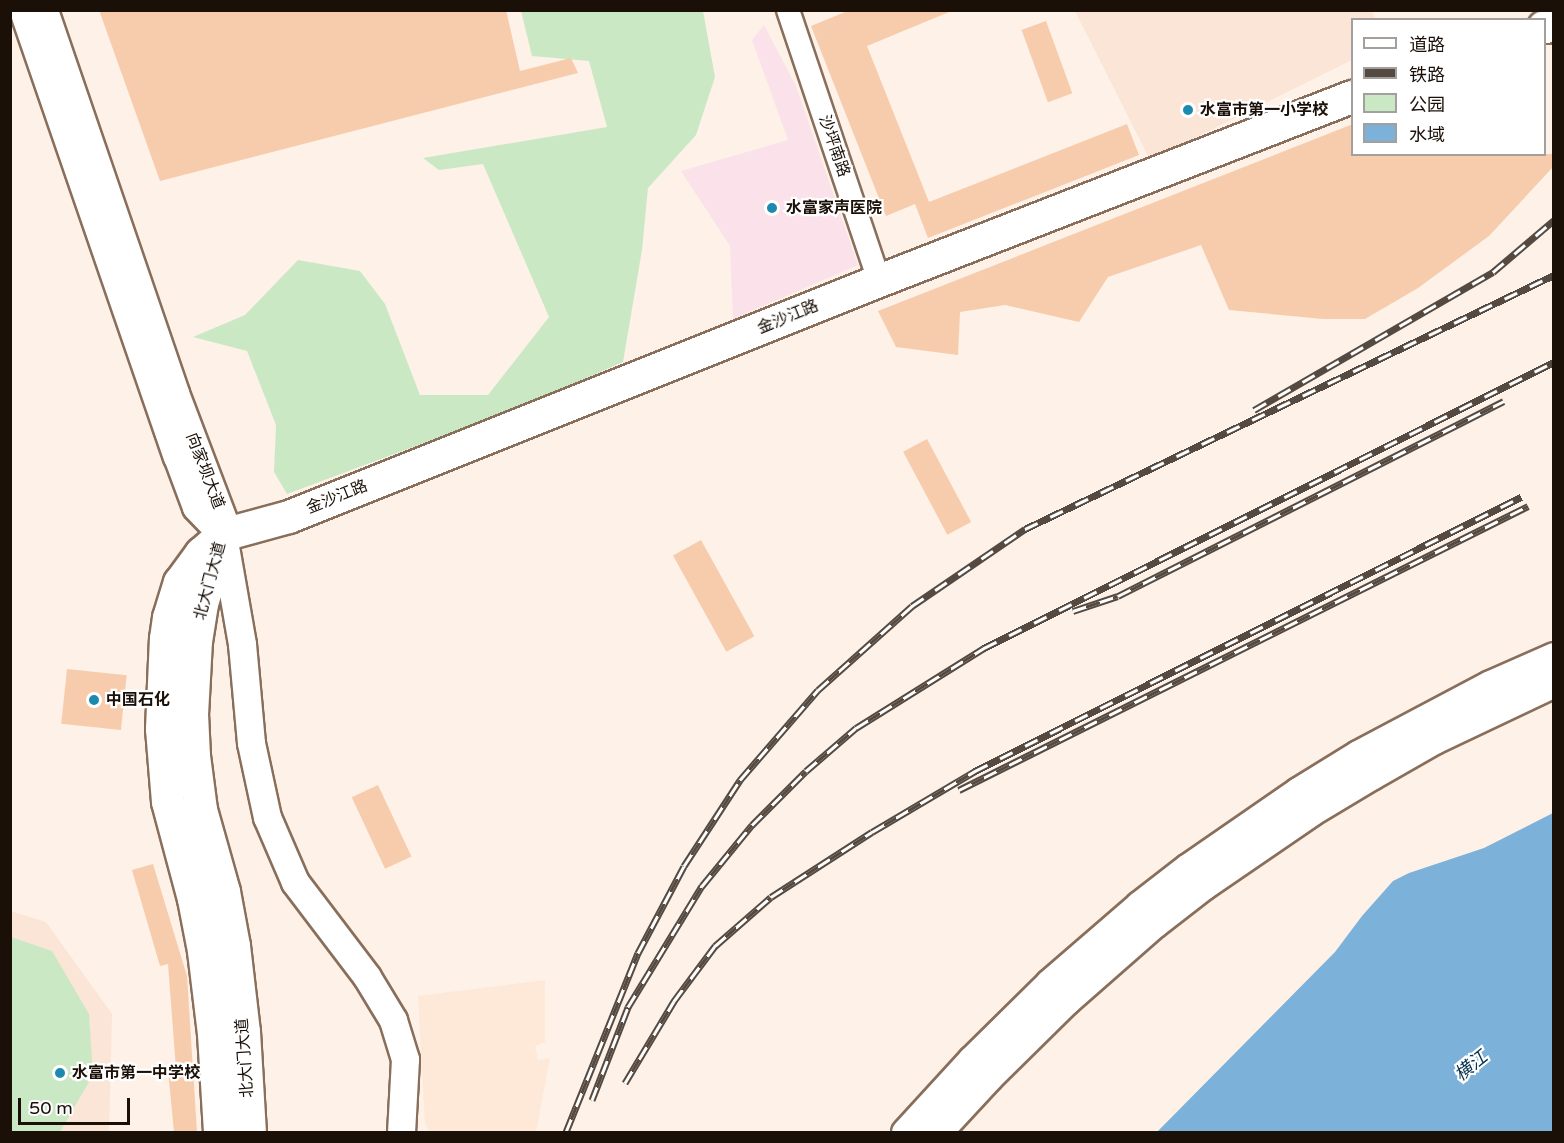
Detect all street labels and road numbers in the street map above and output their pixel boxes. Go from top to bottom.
street label: 沙坪南路 [815,113,853,179]
street label: 金沙江路 [755,296,821,338]
street label: 向家坝大道 [182,430,228,512]
street label: 金沙江路 [304,476,370,518]
street label: 北大门大道 [190,540,230,622]
street label: 北大门大道 [233,1017,257,1099]

